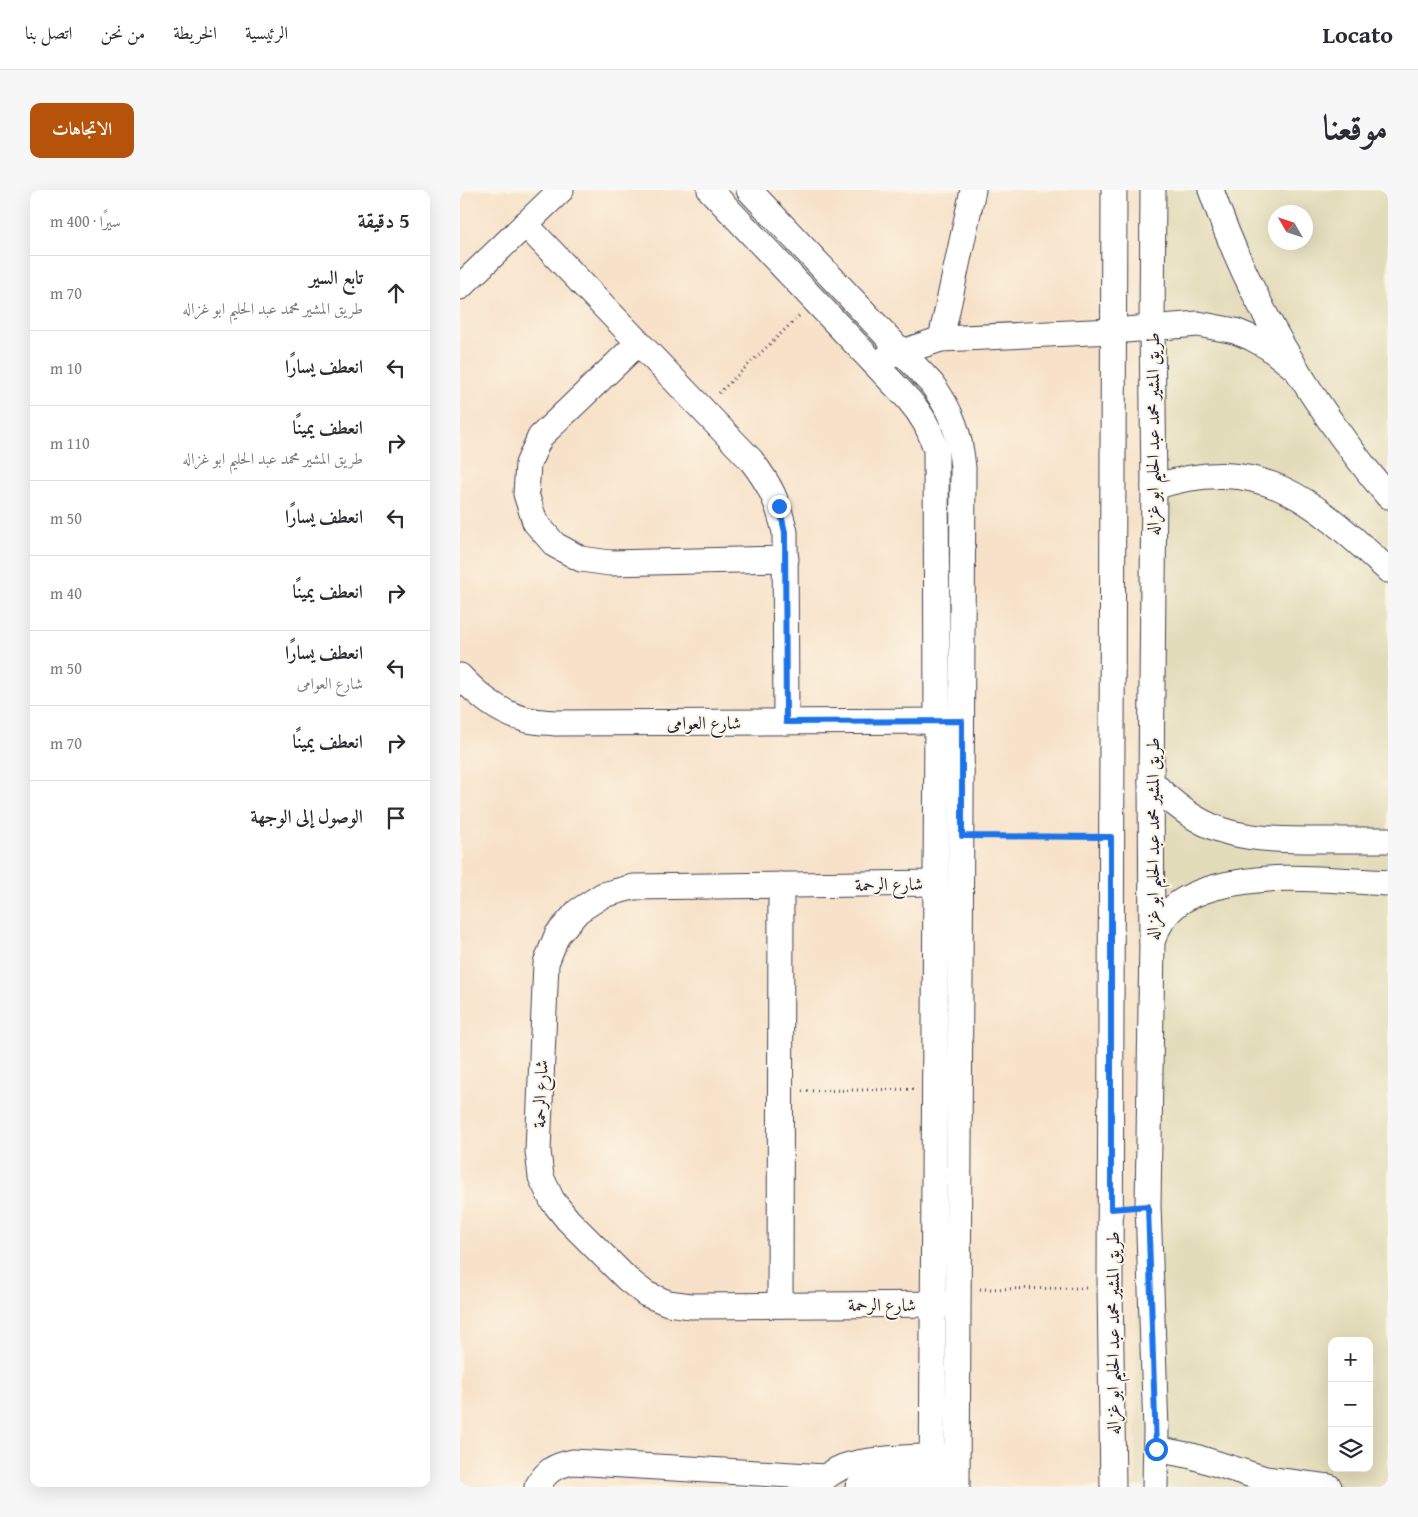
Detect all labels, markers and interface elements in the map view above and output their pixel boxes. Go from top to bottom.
text: Locato [1323,17,1393,52]
text: اتصل بنا [25,19,72,46]
text: من نحن [100,19,145,46]
text: الخريطة [173,19,217,46]
text: الرئيسية [245,19,288,46]
text: موقعنا [1323,101,1388,152]
button: الاتجاهات [30,103,134,158]
text: 5 دقيقة [358,205,410,236]
north arrow [1268,205,1313,250]
text: سيرًا · 400 m [50,209,121,233]
text: تابع السير [309,263,363,291]
icon: ahead [382,279,410,307]
text: 70 m [50,281,82,305]
text: طريق المشير محمد عبد الحليم ابو غزاله [182,296,363,320]
street label: طريق المشير محمد عبد الحليم ابو غزاله [1139,332,1171,536]
text: انعطف يسارًا [285,352,363,380]
icon: left [382,354,410,382]
text: 10 m [50,356,82,380]
text: انعطف يمينًا [293,413,363,441]
icon: right [382,429,410,457]
text: 110 m [50,431,90,455]
text: طريق المشير محمد عبد الحليم ابو غزاله [182,446,363,470]
route end [768,495,791,518]
text: انعطف يسارًا [285,502,363,530]
icon: left [382,504,410,532]
text: 50 m [50,506,82,530]
text: انعطف يمينًا [293,577,363,605]
icon: right [382,579,410,607]
text: 40 m [50,581,82,605]
text: انعطف يسارًا [285,638,363,666]
icon: left [382,654,410,682]
text: 50 m [50,656,82,680]
text: شارع العوامى [297,671,363,695]
street label: شارع العوامى [667,709,741,738]
text: انعطف يمينًا [293,727,363,755]
icon: right [382,729,410,757]
text: 70 m [50,731,82,755]
street label: طريق المشير محمد عبد الحليم ابو غزاله [1139,737,1171,941]
text: الوصول إلى الوجهة [251,802,363,830]
icon: arrive [382,804,410,832]
street label: شارع الرحمة [855,870,923,900]
street label: شارع الرحمة [525,1059,557,1129]
street label: طريق المشير محمد عبد الحليم ابو غزاله [1099,1231,1131,1435]
street label: شارع الرحمة [848,1291,916,1320]
map controls [1328,1337,1373,1472]
button: + [1328,1337,1373,1382]
button: − [1328,1382,1373,1427]
button: layers [1328,1427,1373,1472]
route start [1145,1438,1168,1461]

